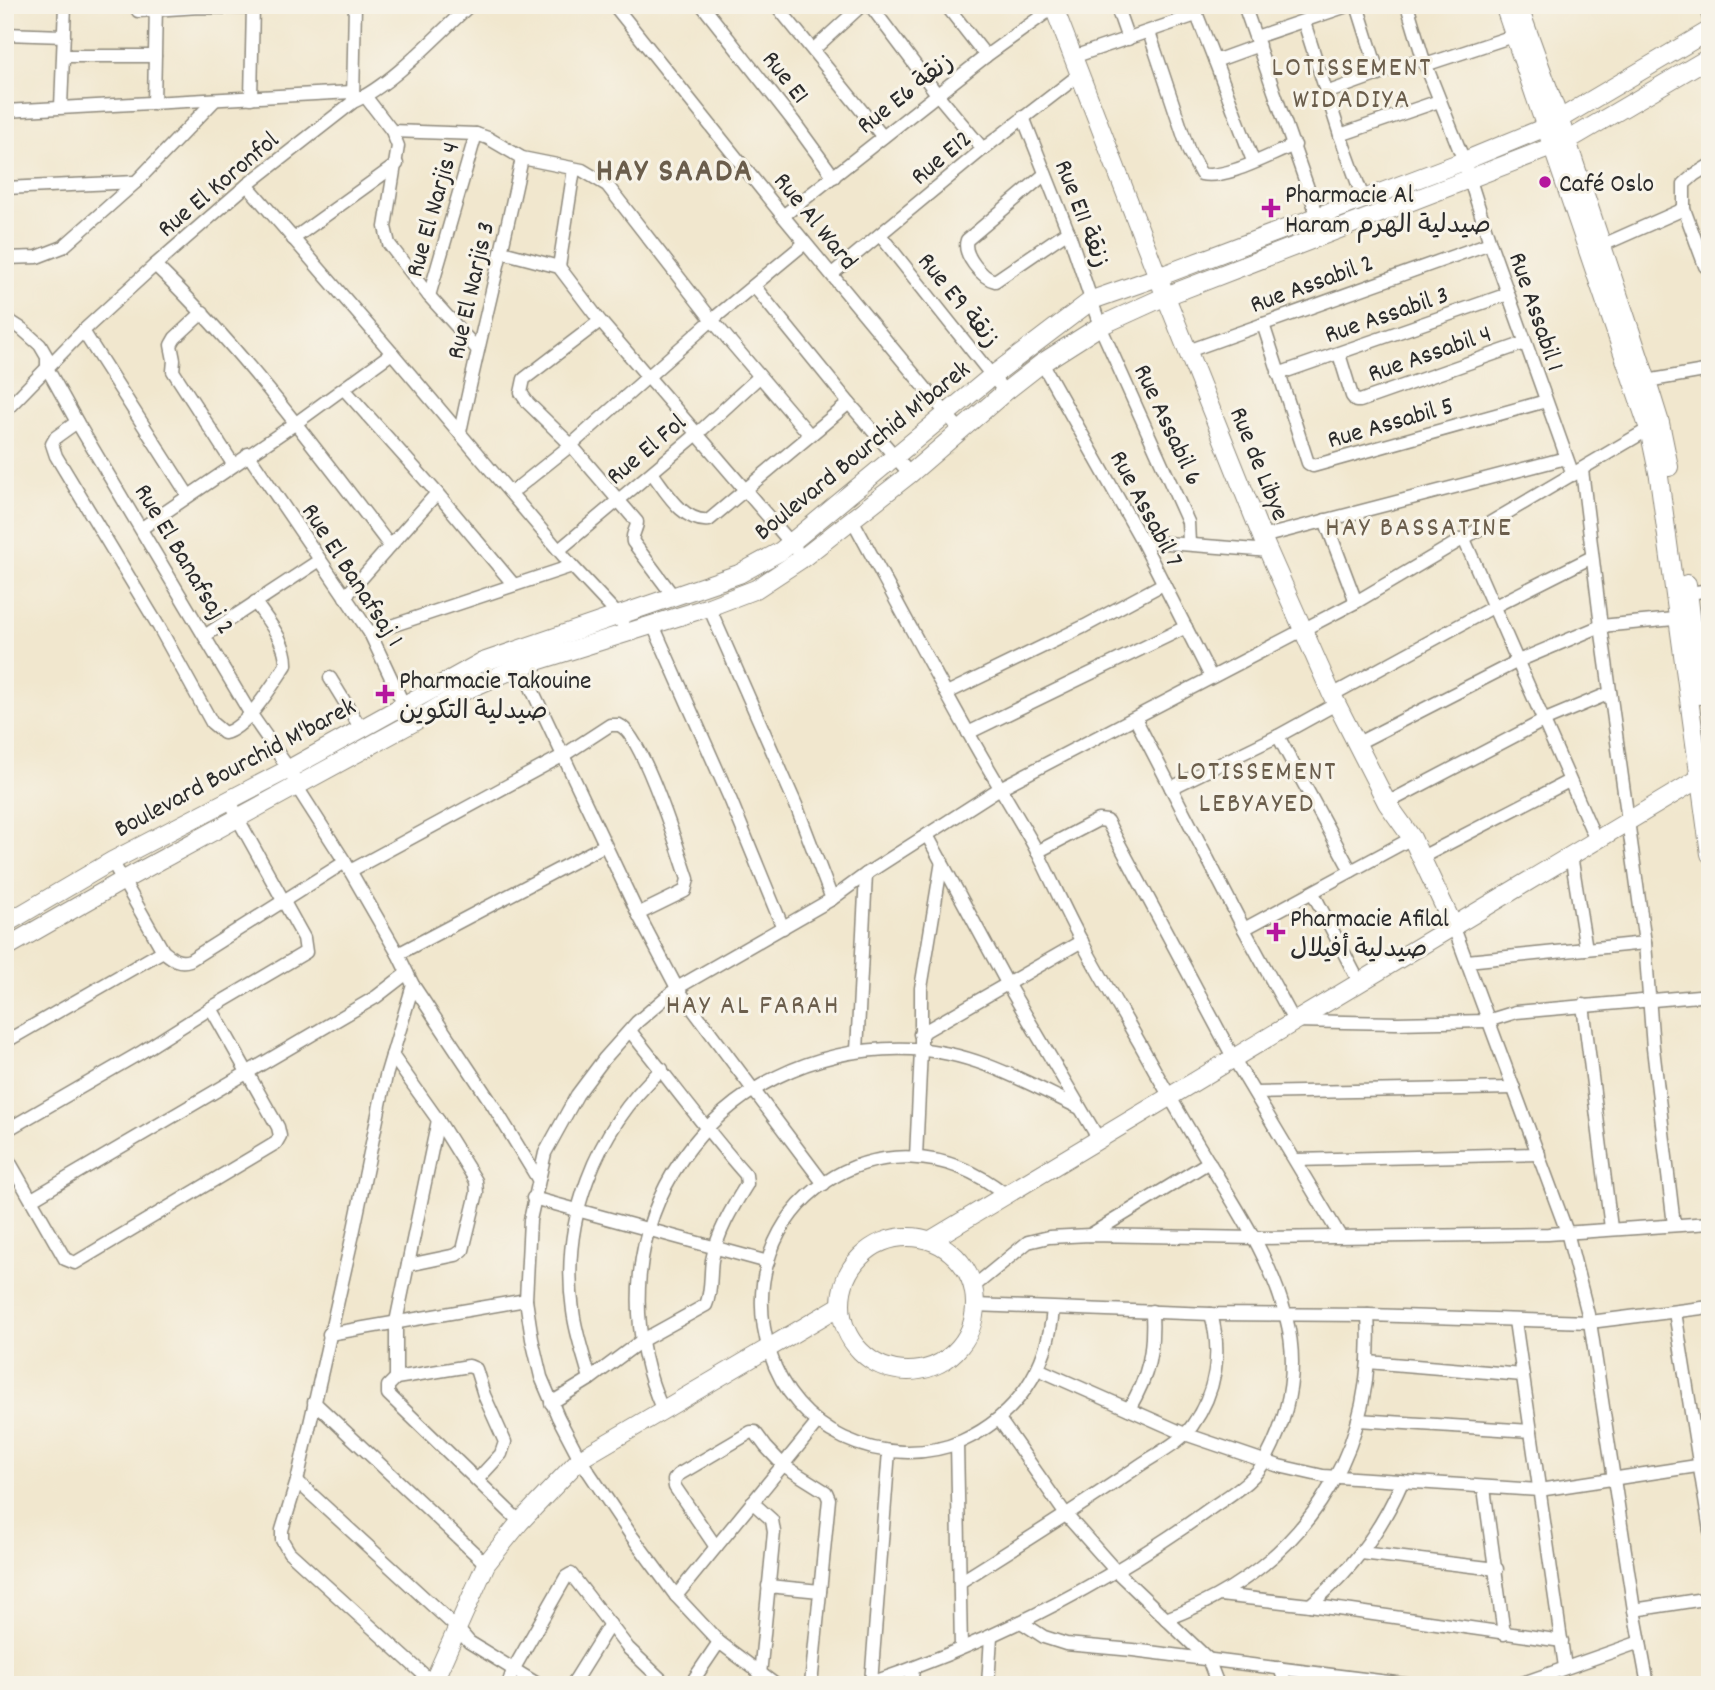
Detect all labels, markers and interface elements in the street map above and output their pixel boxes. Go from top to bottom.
street label: Rue E1 [752,44,817,113]
street label: Rue E6 زنقة [850,45,963,145]
district label: LOTISSEMENT WIDADIYA [1272,50,1432,122]
street label: Rue E12 [903,122,981,195]
street label: Rue El Koronfol [150,124,288,248]
street label: Rue El Narjis 4 [397,138,471,282]
district label: HAY SAADA [596,150,754,197]
street label: Rue E11 زنقة [1043,155,1118,274]
street label: Rue Al Ward [763,165,865,279]
place label: Café Oslo [1559,167,1654,204]
marker: Café Oslo [1537,174,1553,190]
place label: Pharmacie Al Haram صيدلية الهرم [1285,178,1491,245]
marker: Pharmacie Al Haram صيدلية الهرم [1263,200,1279,216]
street label: Rue El Narjis 3 [439,218,506,363]
street label: Rue E9 زنقة [907,245,1007,357]
street label: Rue Assabil 2 [1245,246,1379,325]
street label: Rue Assabil 1 [1497,248,1572,377]
street label: Rue Assabil 3 [1320,278,1454,355]
street label: Rue Assabil 4 [1363,317,1497,394]
street label: Boulevard Bourchid M'barek [747,353,979,551]
street label: Rue Assabil 6 [1122,359,1211,492]
street label: Rue Assabil 5 [1324,389,1458,460]
street label: Rue de Libye [1218,402,1297,527]
street label: Rue El Fol [599,406,695,495]
street label: Rue Assabil 7 [1099,445,1191,575]
street label: Rue El Banafsaj 2 [123,477,243,642]
street label: Rue El Banafsaj 1 [291,497,411,655]
district label: HAY BASSATINE [1325,510,1513,550]
place label: Pharmacie Takouine صيدلية التكوين [399,664,591,731]
marker: Pharmacie Takouine صيدلية التكوين [377,686,393,702]
street label: Boulevard Bourchid M'barek [108,690,363,849]
district label: LOTISSEMENT LEBYAYED [1177,754,1337,826]
place label: Pharmacie Afilal صيدلية أفيلال [1290,902,1449,969]
marker: Pharmacie Afilal صيدلية أفيلال [1268,924,1284,940]
district label: HAY AL FARAH [666,988,840,1028]

